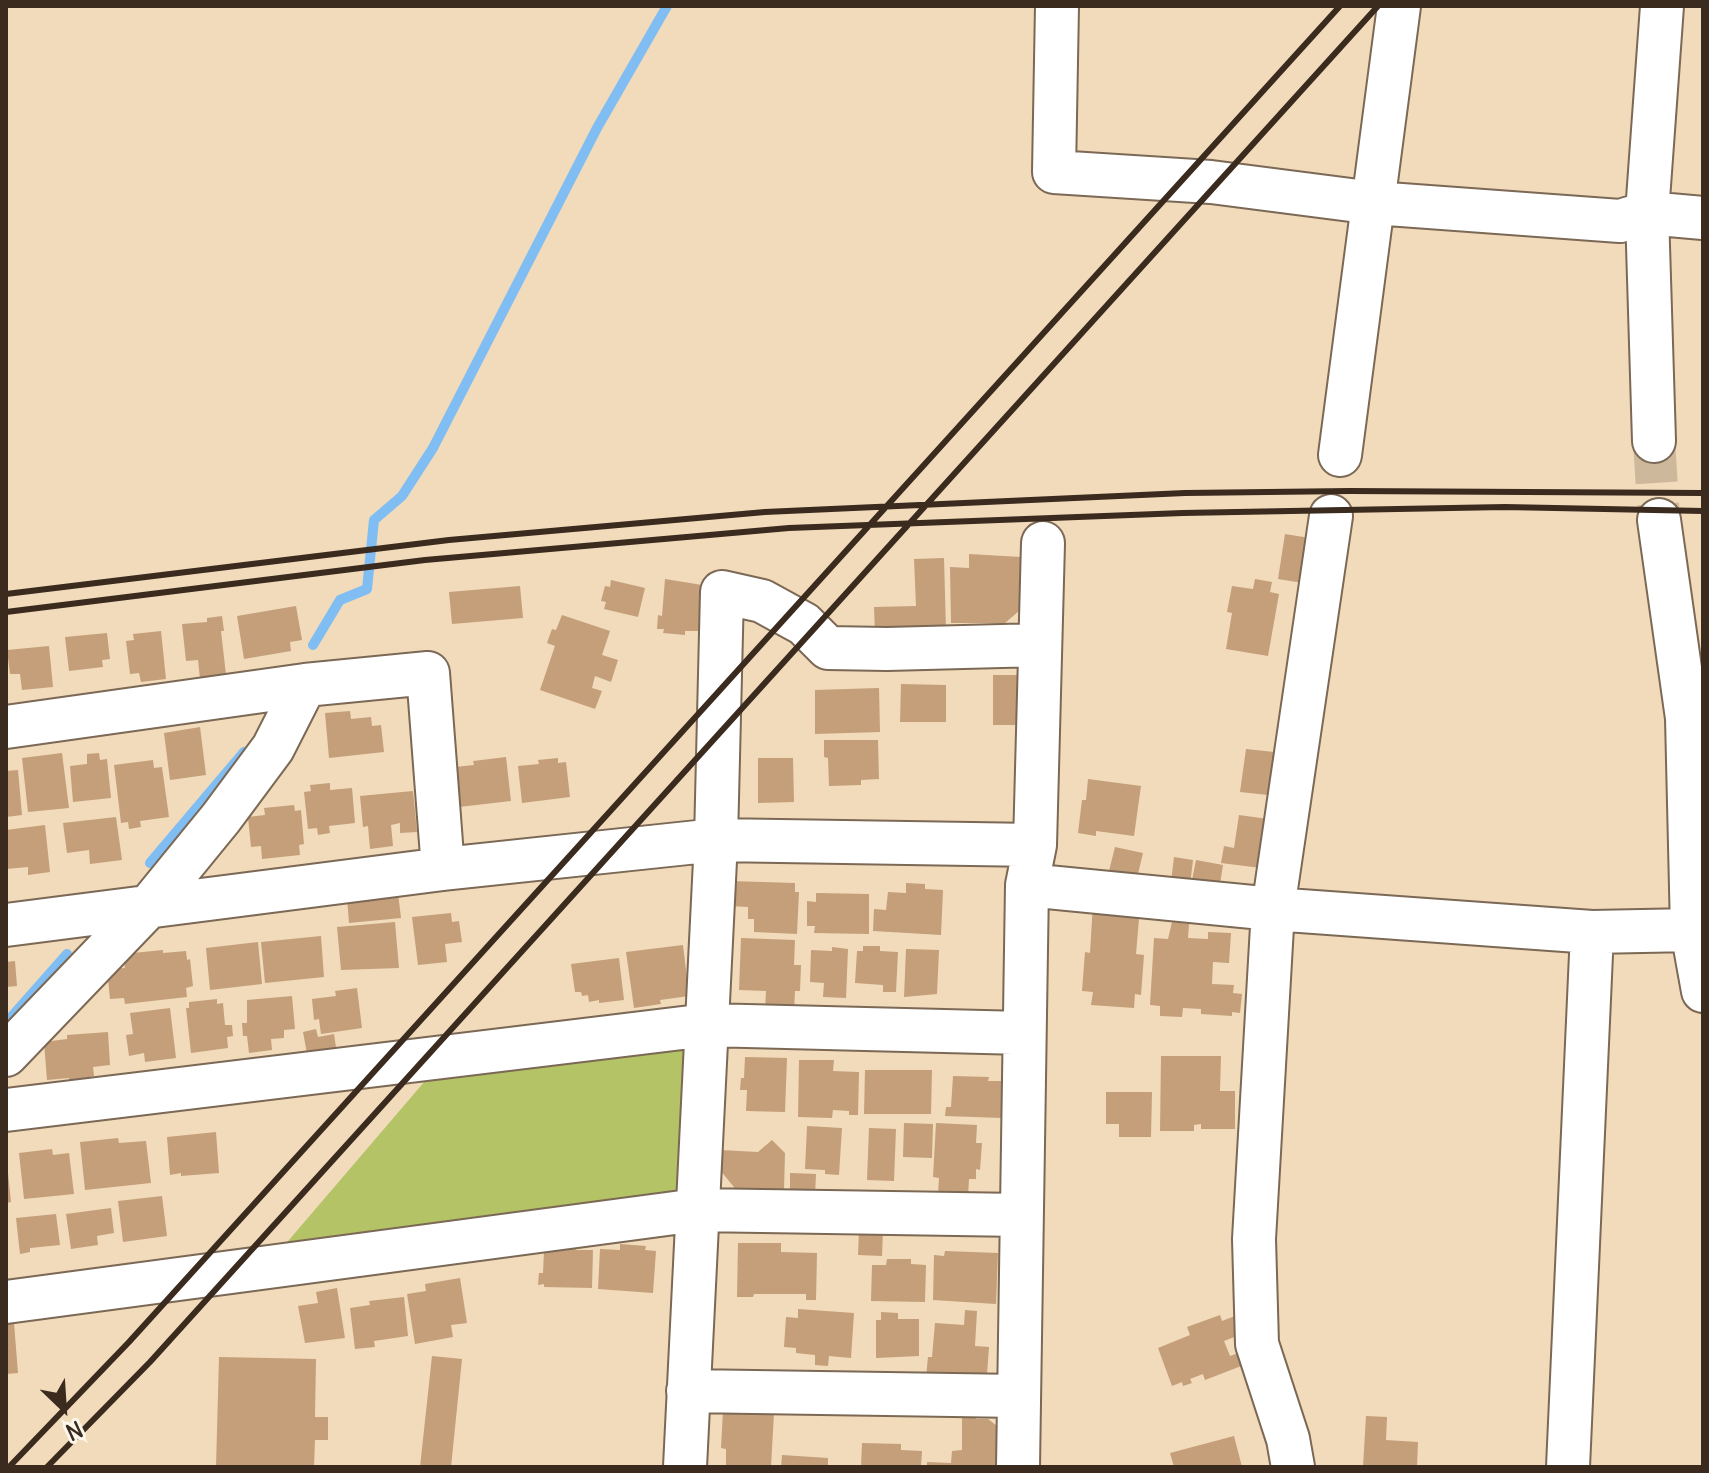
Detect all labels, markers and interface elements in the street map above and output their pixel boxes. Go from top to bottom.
north arrow [24,1369,104,1449]
text: N [61,1415,87,1447]

